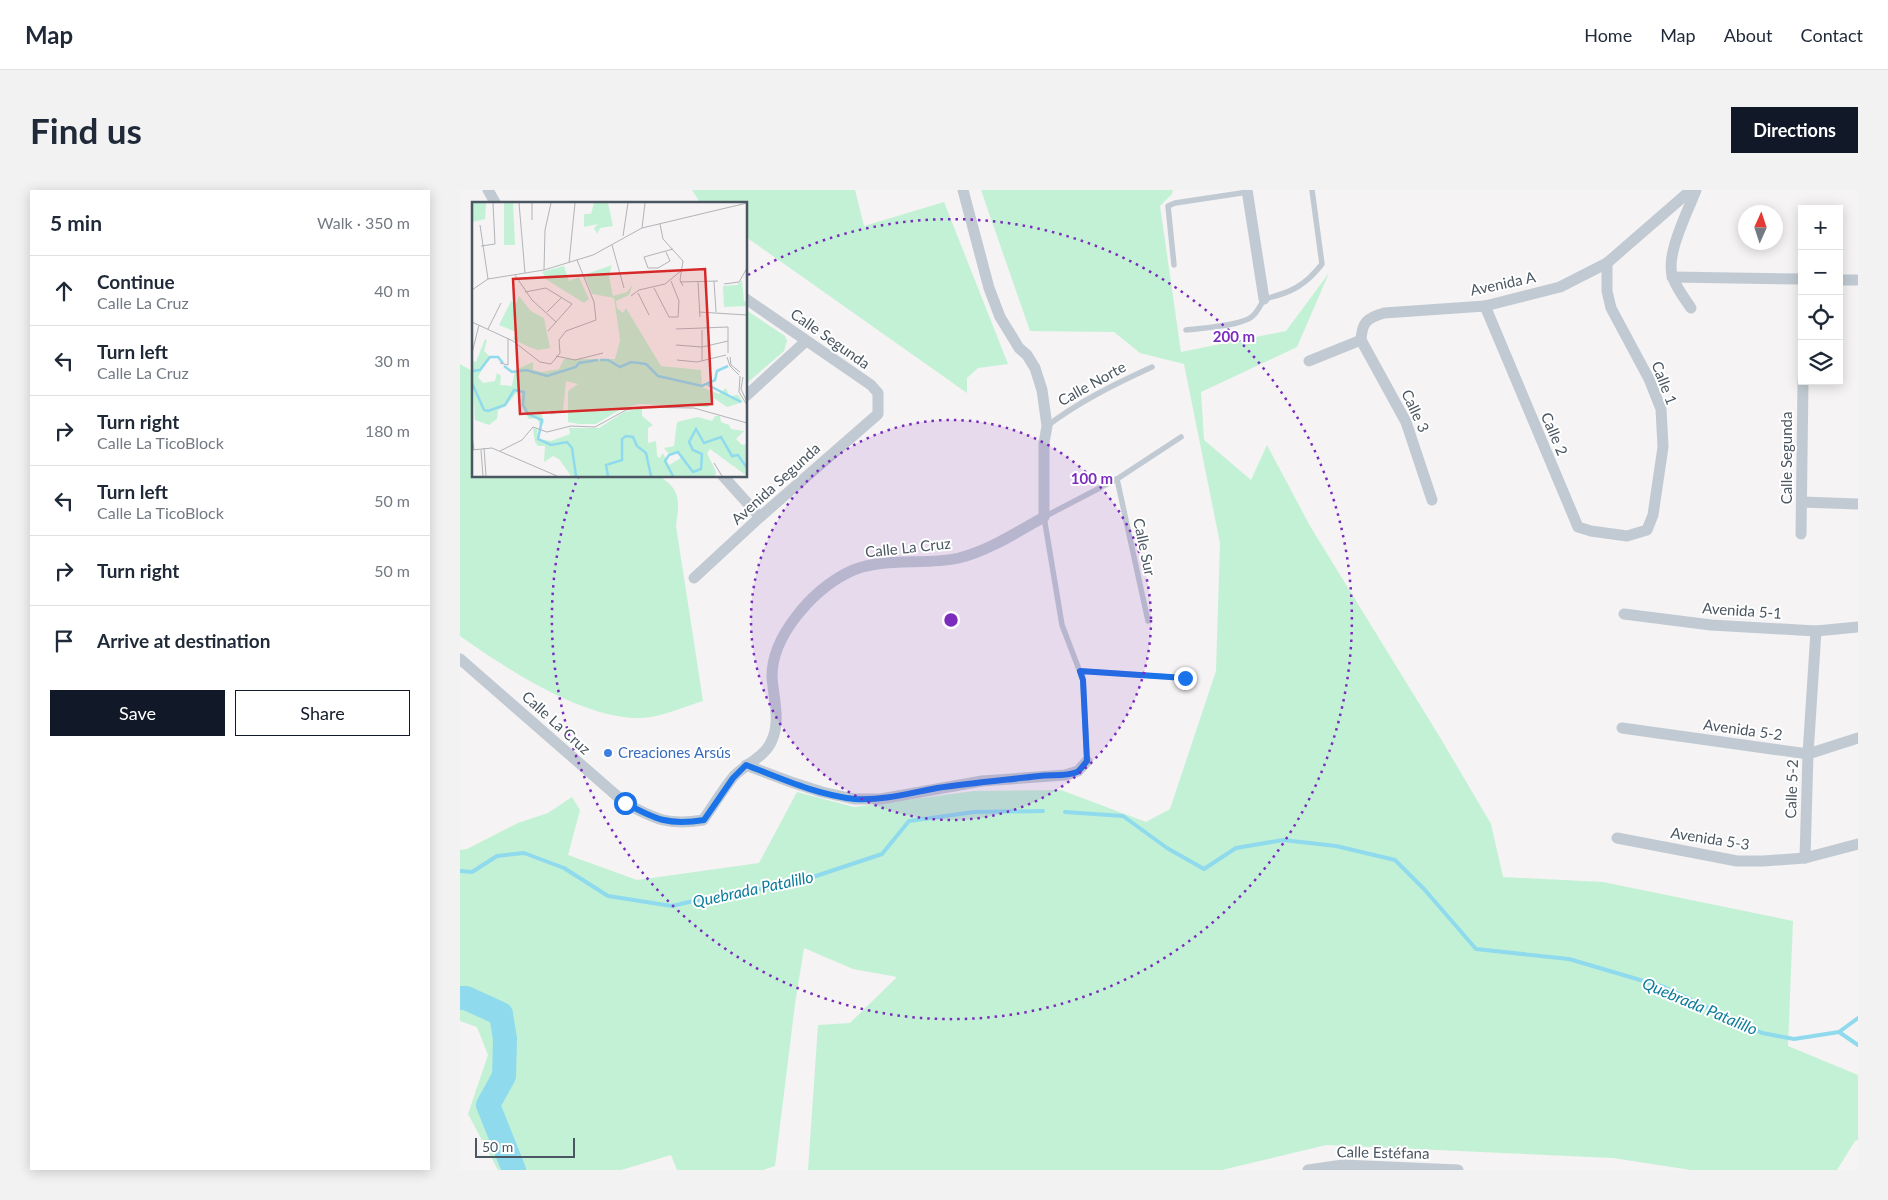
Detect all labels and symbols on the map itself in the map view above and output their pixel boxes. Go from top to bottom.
inset map [472,202,748,478]
north arrow [1738,205,1783,250]
street label: Avenida A [1468,267,1538,299]
street label: Calle Segunda [787,304,874,372]
text: 200 m [1213,327,1255,345]
street label: Calle Norte [1054,357,1129,409]
street label: Calle 1 [1648,358,1681,407]
street label: Calle 3 [1398,386,1434,435]
street label: Calle 2 [1538,409,1572,458]
street label: Calle Segunda [1777,412,1795,504]
street label: Avenida Segunda [727,439,823,528]
text: 100 m [1071,469,1113,487]
street label: Calle Sur [1130,516,1160,578]
street label: Calle La Cruz [864,534,952,560]
street label: Avenida 5-1 [1702,598,1782,622]
centre of rings [942,611,960,629]
route end [1174,667,1197,690]
street label: Calle La Cruz [519,687,595,758]
street label: Avenida 5-2 [1702,715,1784,743]
place label: Creaciones Arsús [618,743,731,761]
marker: Creaciones Arsús [602,747,614,759]
street label: Calle 5-2 [1781,759,1801,819]
route start [614,792,637,815]
street label: Avenida 5-3 [1669,823,1751,853]
water label: Quebrada Patalillo [691,866,815,911]
water label: Quebrada Patalillo [1640,973,1761,1038]
scale bar [475,1135,575,1158]
street label: Calle Estéfana [1336,1142,1430,1162]

